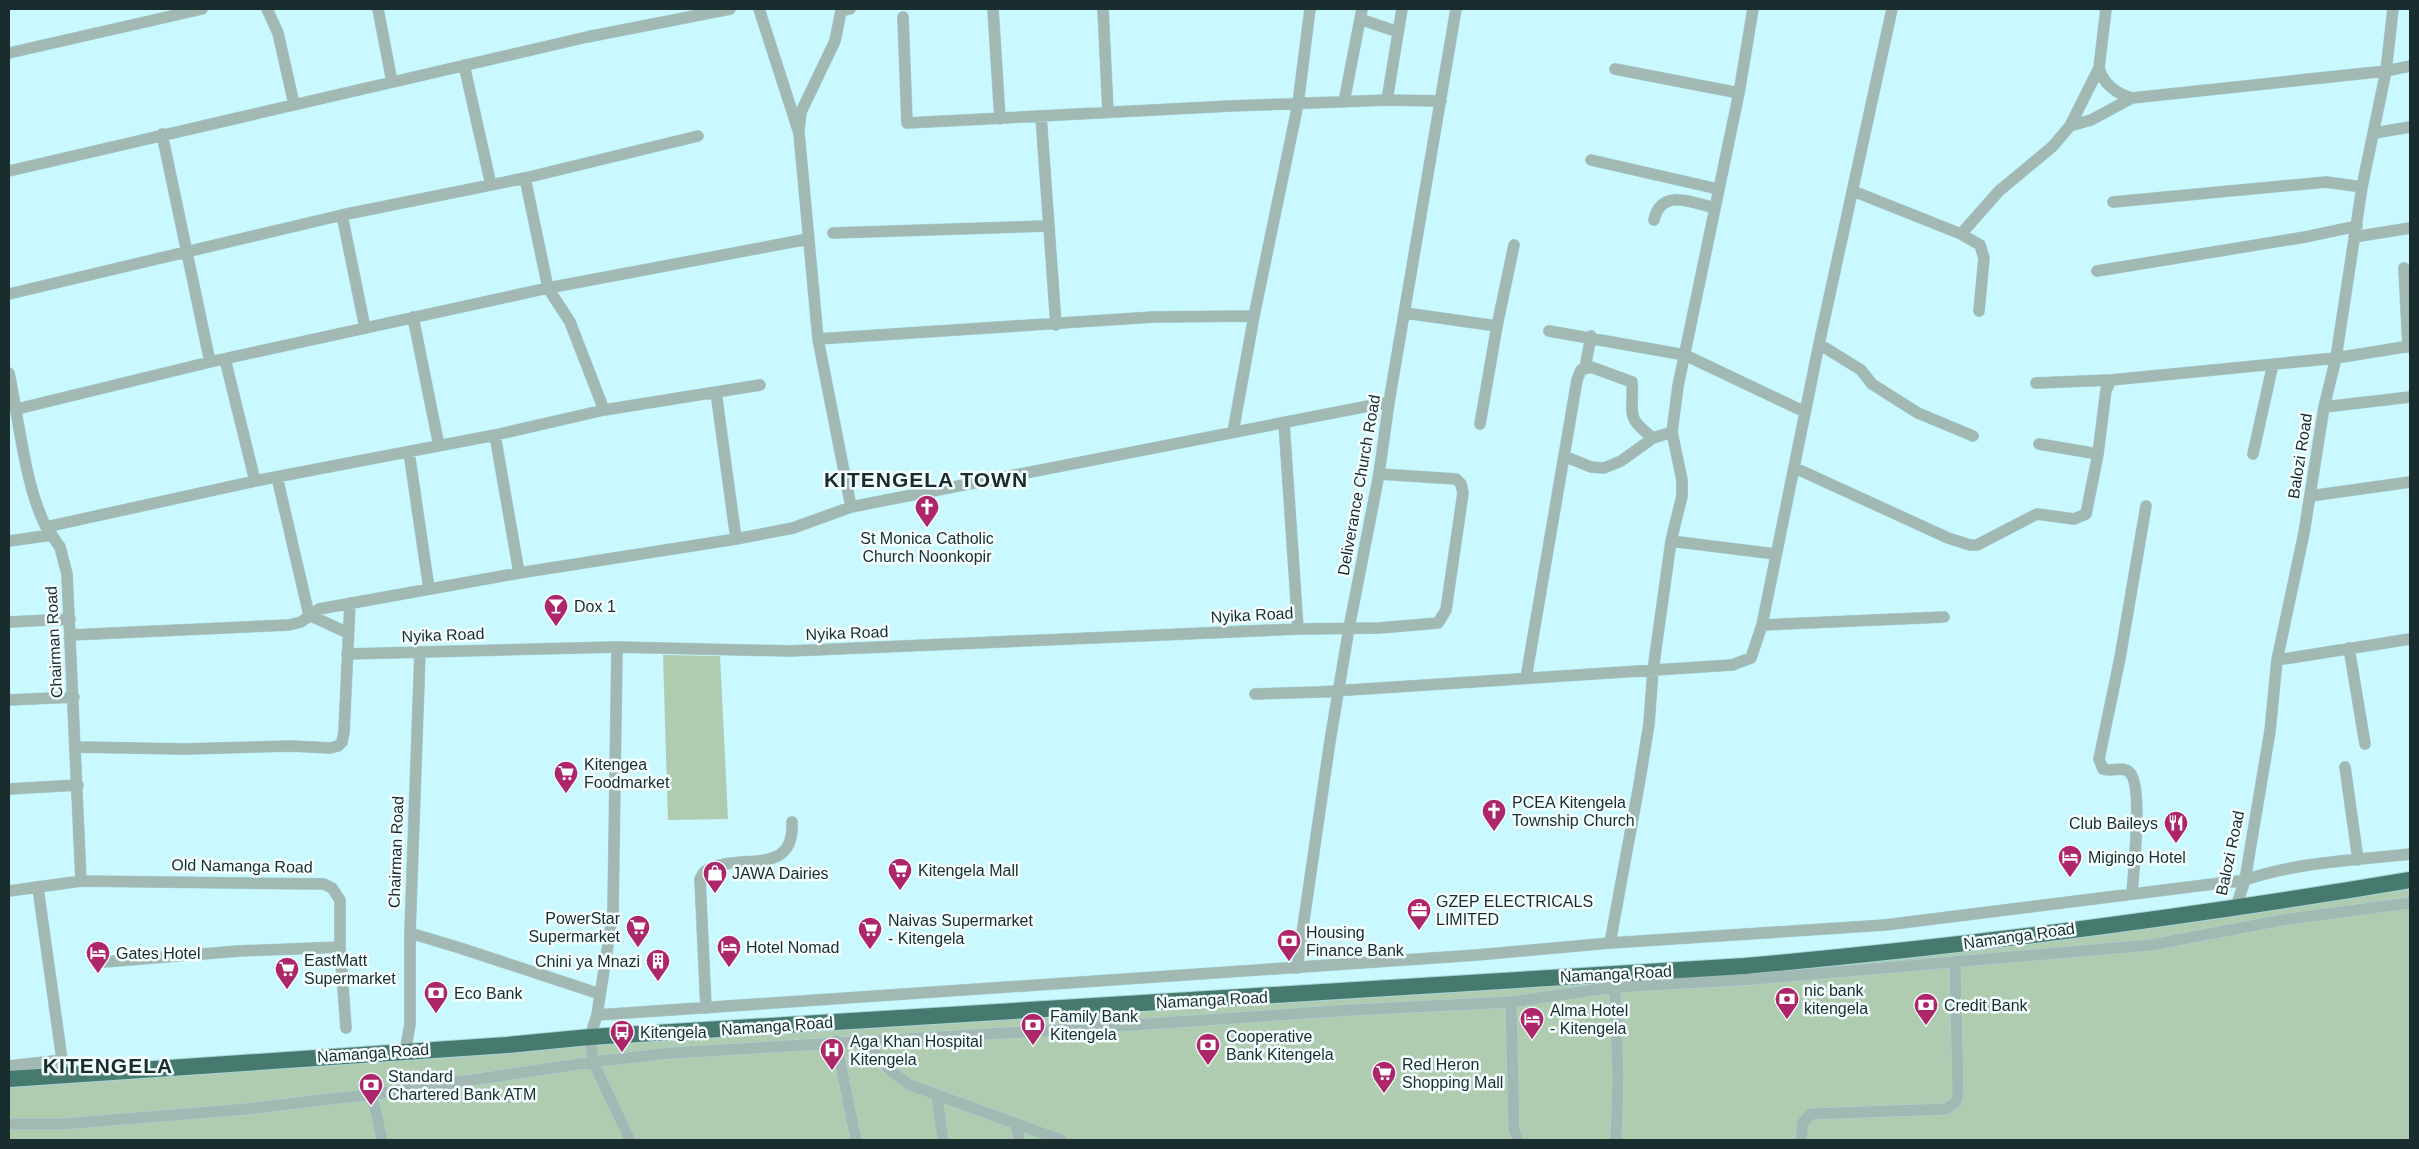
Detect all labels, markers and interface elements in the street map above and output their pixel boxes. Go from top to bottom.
street label: Deliverance Church Road [1335,393,1383,577]
street label: Balozi Road [2285,412,2315,500]
district label: KITENGELA TOWN [824,468,1028,491]
church icon: St Monica Catholic Church Noonkopir [914,494,940,528]
place label: St Monica Catholic Church Noonkopir [860,530,994,565]
street label: Chairman Road [43,586,65,698]
bar icon: Dox 1 [543,593,569,627]
place label: Dox 1 [574,598,616,615]
street label: Nyika Road [1210,604,1294,626]
street label: Nyika Road [805,623,889,643]
street label: Nyika Road [401,625,485,645]
place label: Kitengea Foodmarket [584,756,670,791]
supermarket icon: Kitengea Foodmarket [553,760,579,794]
place label: PCEA Kitengela Township Church [1512,794,1635,829]
street label: Chairman Road [386,796,406,908]
church icon: PCEA Kitengela Township Church [1481,798,1507,832]
street label: Balozi Road [2213,809,2247,897]
restaurant icon: Club Baileys [2163,810,2189,844]
place label: Club Baileys [2069,815,2158,832]
hotel icon: Migingo Hotel [2057,844,2083,878]
place label: Migingo Hotel [2088,849,2186,866]
street label: Old Namanga Road [171,856,313,876]
supermarket icon: Kitengela Mall [887,857,913,891]
shop icon: JAWA Dairies [702,860,728,894]
place label: Kitengela Mall [918,862,1019,879]
place label: JAWA Dairies [732,865,829,882]
place label: GZEP ELECTRICALS LIMITED [1436,893,1593,928]
office icon: GZEP ELECTRICALS LIMITED [1406,897,1432,931]
place label: PowerStar Supermarket [528,910,621,945]
place label: Naivas Supermarket - Kitengela [888,912,1034,947]
supermarket icon: PowerStar Supermarket [625,914,651,948]
supermarket icon: Naivas Supermarket - Kitengela [857,916,883,950]
street label: Namanga Road [1962,920,2076,952]
place label: Housing Finance Bank [1306,924,1405,959]
bank icon: Housing Finance Bank [1276,928,1302,962]
hotel icon: Hotel Nomad [716,934,742,968]
place label: Hotel Nomad [746,939,839,956]
hotel icon: Gates Hotel [85,940,111,974]
place label: Gates Hotel [116,945,200,962]
building icon: Chini ya Mnazi [645,948,671,982]
place label: EastMatt Supermarket [304,952,396,987]
place label: Chini ya Mnazi [535,953,640,970]
supermarket icon: EastMatt Supermarket [274,956,300,990]
street label: Namanga Road [1560,963,1672,985]
bank icon: Eco Bank [423,980,449,1014]
place label: nic bank kitengela [1804,982,1868,1017]
place label: Eco Bank [454,985,523,1002]
bank icon: nic bank kitengela [1774,986,1800,1020]
street label: Namanga Road [1156,989,1268,1011]
bank icon: Credit Bank [1913,992,1939,1026]
place label: Credit Bank [1944,997,2029,1014]
place label: Alma Hotel - Kitengela [1550,1002,1628,1037]
hotel icon: Alma Hotel - Kitengela [1519,1006,1545,1040]
place label: Family Bank Kitengela [1050,1008,1139,1043]
bank icon: Family Bank Kitengela [1020,1012,1046,1046]
street label: Namanga Road [721,1014,833,1038]
bus stop icon: Kitengela [609,1019,635,1053]
place label: Kitengela [640,1024,707,1041]
place label: Cooperative Bank Kitengela [1226,1028,1334,1063]
bank icon: Cooperative Bank Kitengela [1195,1032,1221,1066]
place label: Aga Khan Hospital Kitengela [850,1033,983,1068]
hospital icon: Aga Khan Hospital Kitengela [819,1037,845,1071]
street label: Namanga Road [317,1041,429,1065]
district label: KITENGELA [43,1054,173,1077]
place label: Red Heron Shopping Mall [1402,1056,1503,1091]
supermarket icon: Red Heron Shopping Mall [1371,1060,1397,1094]
place label: Standard Chartered Bank ATM [388,1068,536,1103]
bank icon: Standard Chartered Bank ATM [358,1072,384,1106]

